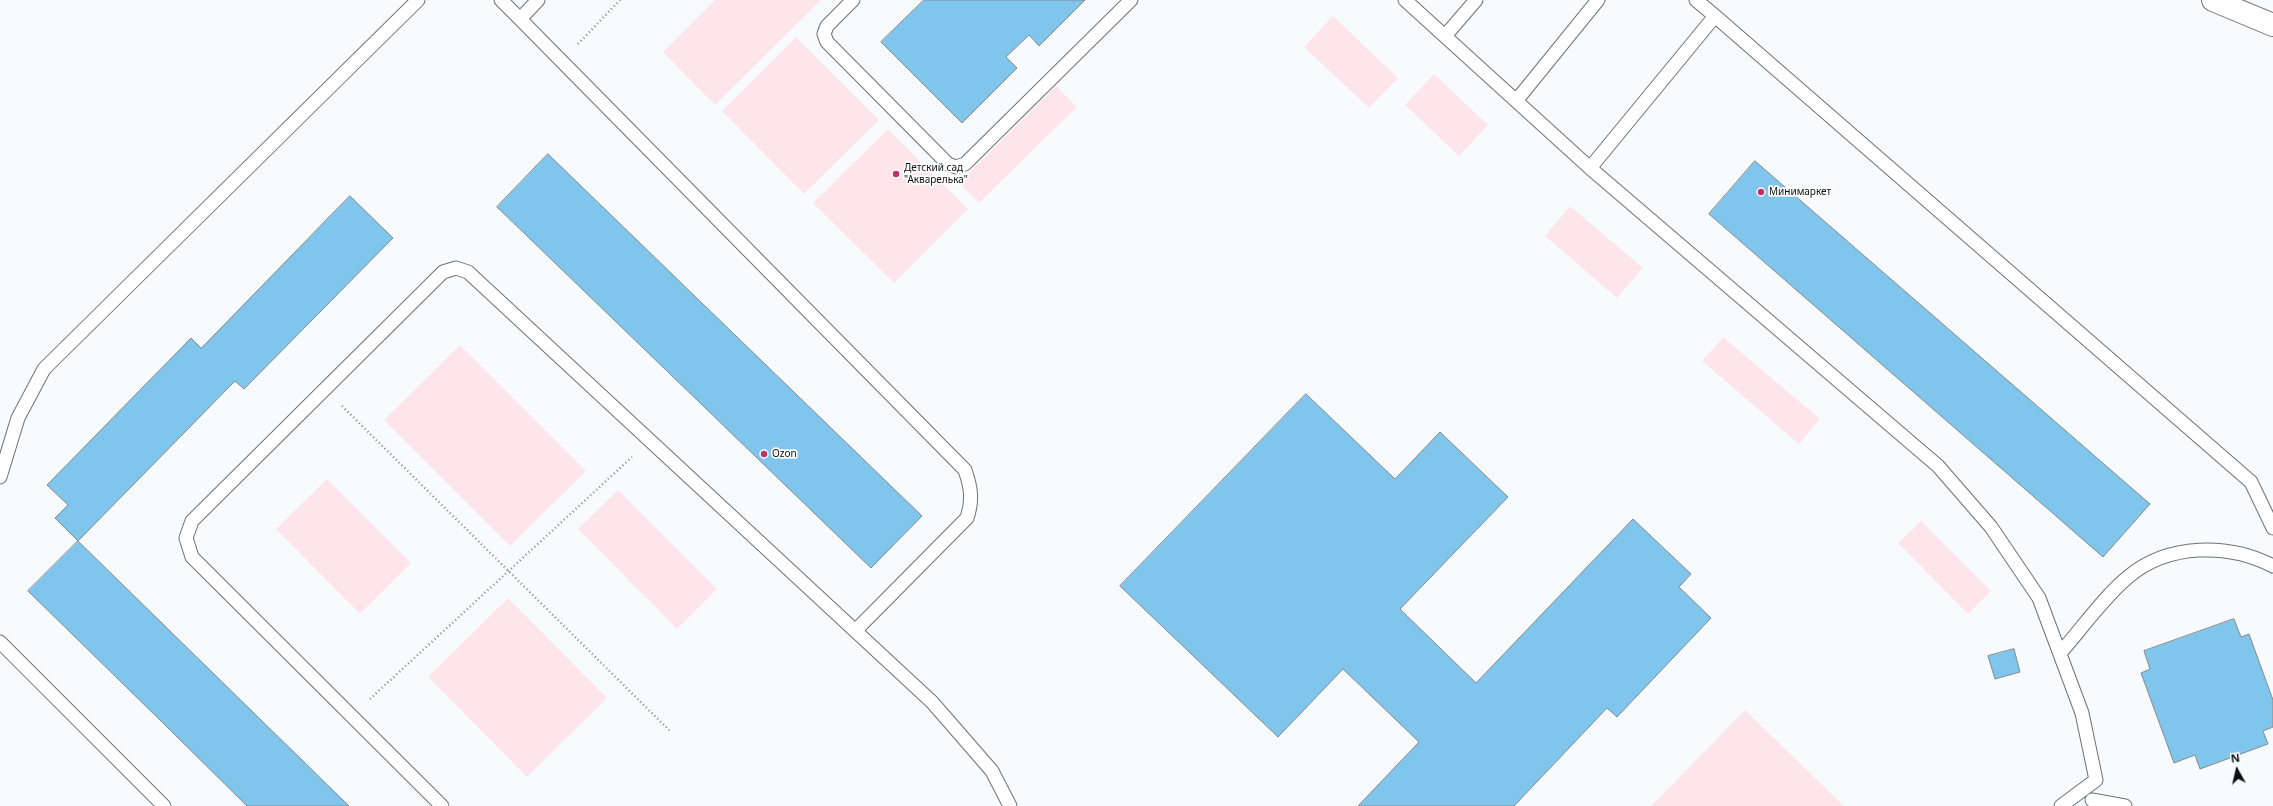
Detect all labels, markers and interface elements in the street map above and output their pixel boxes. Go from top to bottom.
place label: Детский сад "Акварелька" [904,162,968,186]
marker: Детский сад "Акварелька" [891,169,901,179]
place label: Минимаркет [1769,186,1831,198]
marker: Минимаркет [1756,187,1766,197]
place label: Ozon [772,448,797,460]
marker: Ozon [759,449,769,459]
north arrow [2217,750,2257,790]
text: N [2230,750,2241,766]

